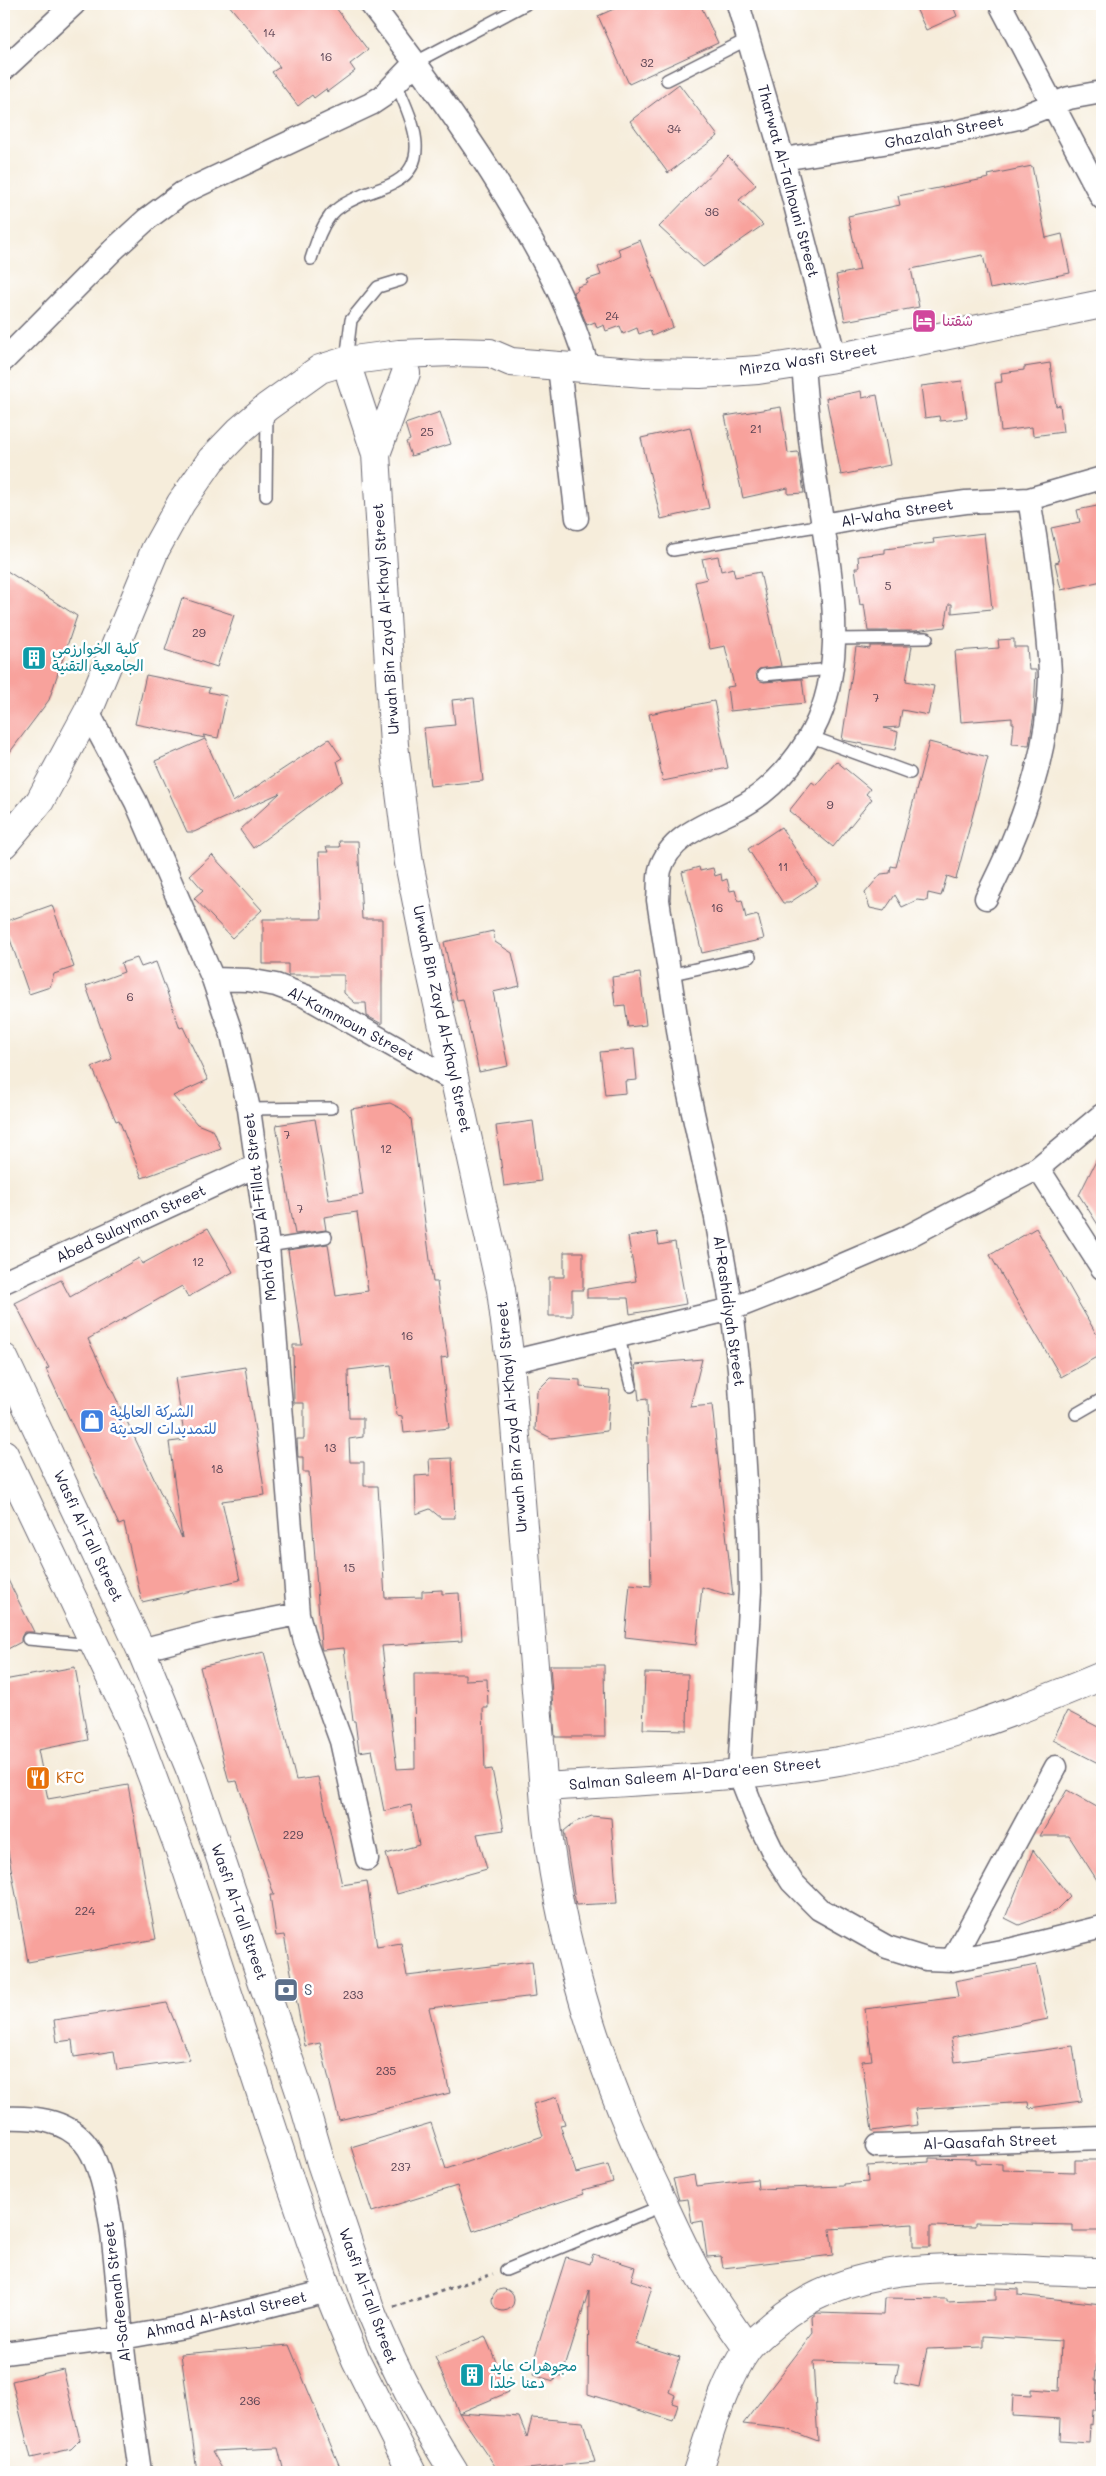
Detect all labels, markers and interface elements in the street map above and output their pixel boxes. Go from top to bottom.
house number: 14 [263,24,275,40]
house number: 16 [320,48,332,64]
house number: 32 [640,54,654,70]
street label: Tharwat Al-Talhouni Street [754,82,824,279]
street label: Ghazalah Street [883,110,1005,152]
house number: 34 [667,120,681,136]
house number: 36 [705,203,719,219]
house number: 24 [605,307,619,323]
hotel icon: شقتنا [911,308,937,334]
place label: شقتنا [942,310,973,330]
street label: Mirza Wasfi Street [737,338,878,380]
house number: 21 [750,420,762,436]
house number: 25 [420,423,434,439]
street label: Al-Waha Street [839,493,954,531]
street label: Urwah Bin Zayd Al-Khayl Street [367,503,403,735]
house number: 5 [885,577,892,593]
house number: 29 [192,624,206,640]
place label: كلية الخوارزمي الجامعية التقنية [52,638,144,675]
building icon: كلية الخوارزمي الجامعية التقنية [21,645,47,671]
house number: 7 [873,689,880,705]
house number: 9 [826,796,834,812]
house number: 11 [778,858,788,874]
house number: 16 [711,899,723,915]
street label: Urwah Bin Zayd Al-Khayl Street [409,903,477,1134]
street label: Al-Kammoun Street [285,981,418,1065]
house number: 6 [126,988,134,1004]
street label: Moh'd Abu Al-Fillat Street [238,1112,280,1302]
house number: 7 [284,1126,291,1142]
house number: 12 [380,1140,392,1156]
street label: Abed Sulayman Street [52,1180,209,1267]
house number: 7 [297,1200,304,1216]
street label: Al-Rashidiyah Street [710,1234,750,1388]
house number: 12 [192,1253,204,1269]
street label: Urwah Bin Zayd Al-Khayl Street [491,1301,531,1533]
house number: 16 [401,1327,413,1343]
place label: الشركة العالمية للتمديدات الحديثة [110,1401,217,1438]
shop icon: الشركة العالمية للتمديدات الحديثة [79,1408,105,1434]
house number: 13 [324,1439,336,1455]
house number: 18 [211,1460,223,1476]
street label: Wasfi Al-Tall Street [50,1466,128,1605]
house number: 15 [343,1559,355,1575]
street label: Salman Saleem Al-Dara'een Street [568,1752,822,1794]
restaurant icon: KFC [25,1765,51,1791]
place label: KFC [56,1767,84,1787]
house number: 229 [283,1826,303,1842]
street label: Wasfi Al-Tall Street [207,1841,273,1983]
house number: 224 [75,1902,95,1918]
bank icon: S [273,1977,299,2003]
place label: S [304,1979,312,1999]
house number: 233 [343,1986,363,2002]
house number: 235 [376,2062,396,2078]
street label: Al-Qasafah Street [922,2129,1057,2153]
house number: 237 [391,2158,412,2174]
street label: Al-Safeenah Street [97,2221,135,2363]
street label: Wasfi Al-Tall Street [335,2225,403,2366]
street label: Ahmad Al-Astal Street [143,2286,308,2342]
place label: مجوهرات عايد دعنا خلدا [490,2355,577,2392]
building icon: مجوهرات عايد دعنا خلدا [459,2362,485,2388]
house number: 236 [240,2392,260,2408]

